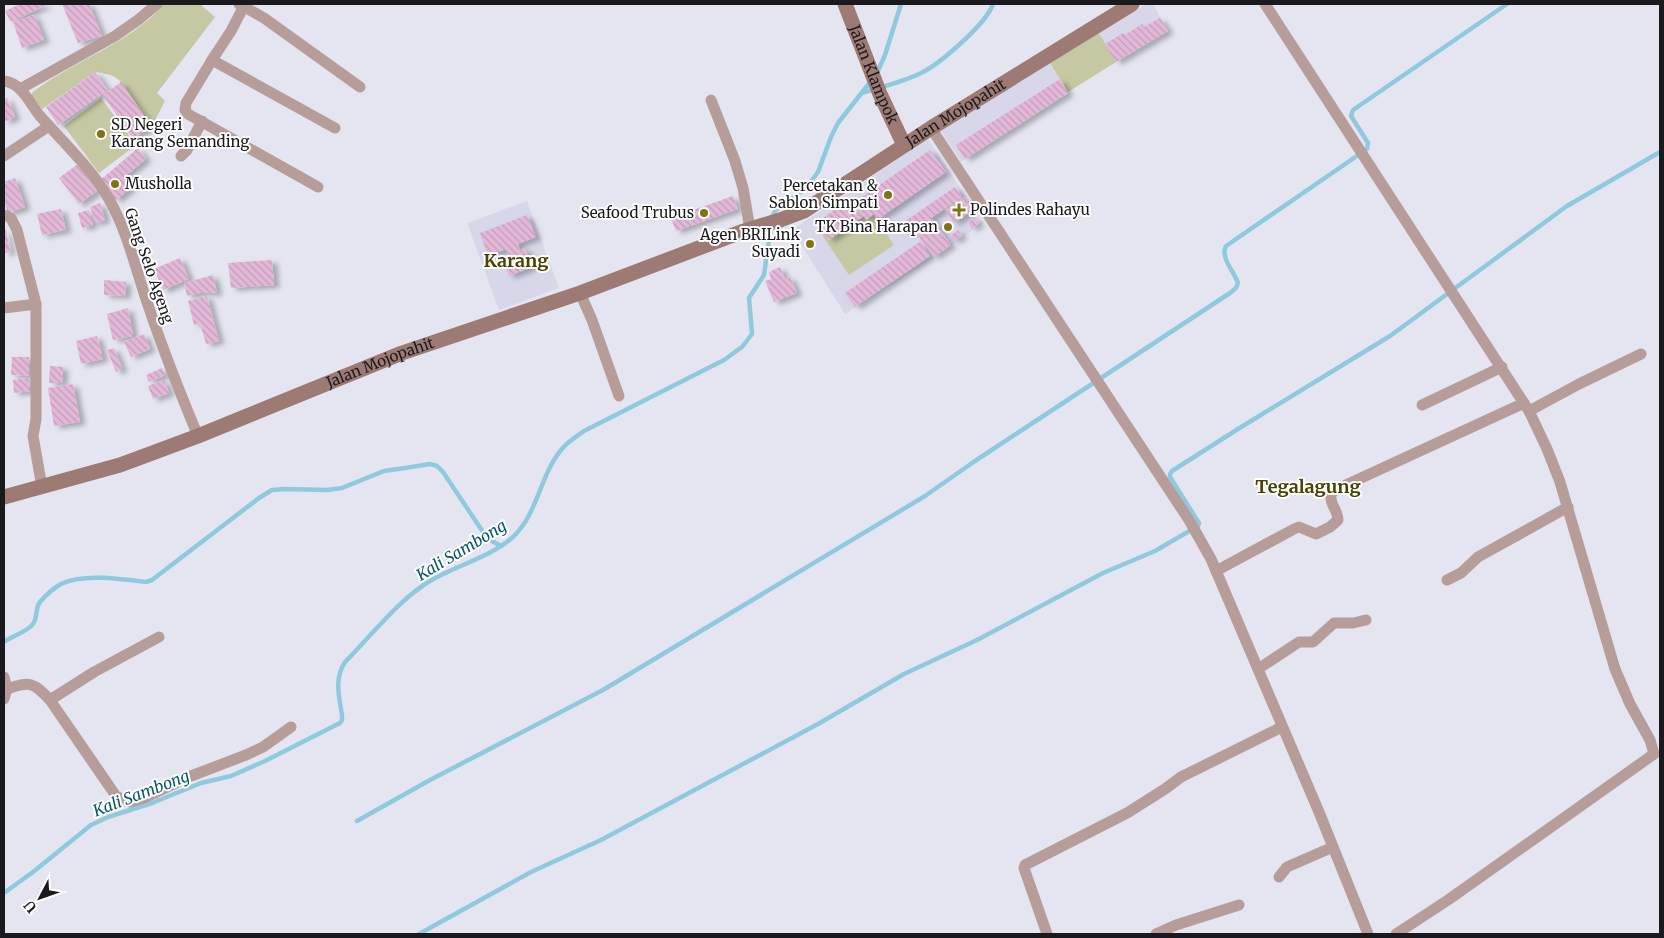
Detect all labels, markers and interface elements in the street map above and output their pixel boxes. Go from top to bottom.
street label: Jalan Klampok [845,21,903,127]
street label: Jalan Mojopahit [901,74,1009,151]
place label: SD Negeri Karang Semanding [111,115,249,151]
marker: SD Negeri Karang Semanding [95,128,107,140]
place label: Musholla [125,174,192,193]
place label: Percetakan & Sablon Simpati [769,176,879,212]
marker: Musholla [109,178,121,190]
marker: Percetakan & Sablon Simpati [882,189,894,201]
place label: Polindes Rahayu [970,200,1090,219]
place label: Seafood Trubus [581,203,694,222]
marker: Polindes Rahayu [952,203,966,217]
street label: Gang Selo Ageng [121,205,178,326]
marker: Seafood Trubus [698,207,710,219]
place label: TK Bina Harapan [815,217,938,236]
marker: TK Bina Harapan [942,221,954,233]
place label: Agen BRILink Suyadi [699,225,800,261]
marker: Agen BRILink Suyadi [804,238,816,250]
district label: Karang [484,249,548,272]
street label: Jalan Mojopahit [322,333,437,392]
district label: Tegalagung [1255,475,1361,498]
water label: Kali Sambong [412,515,510,585]
water label: Kali Sambong [89,765,192,821]
north arrow [15,873,65,923]
text: U [20,896,40,916]

